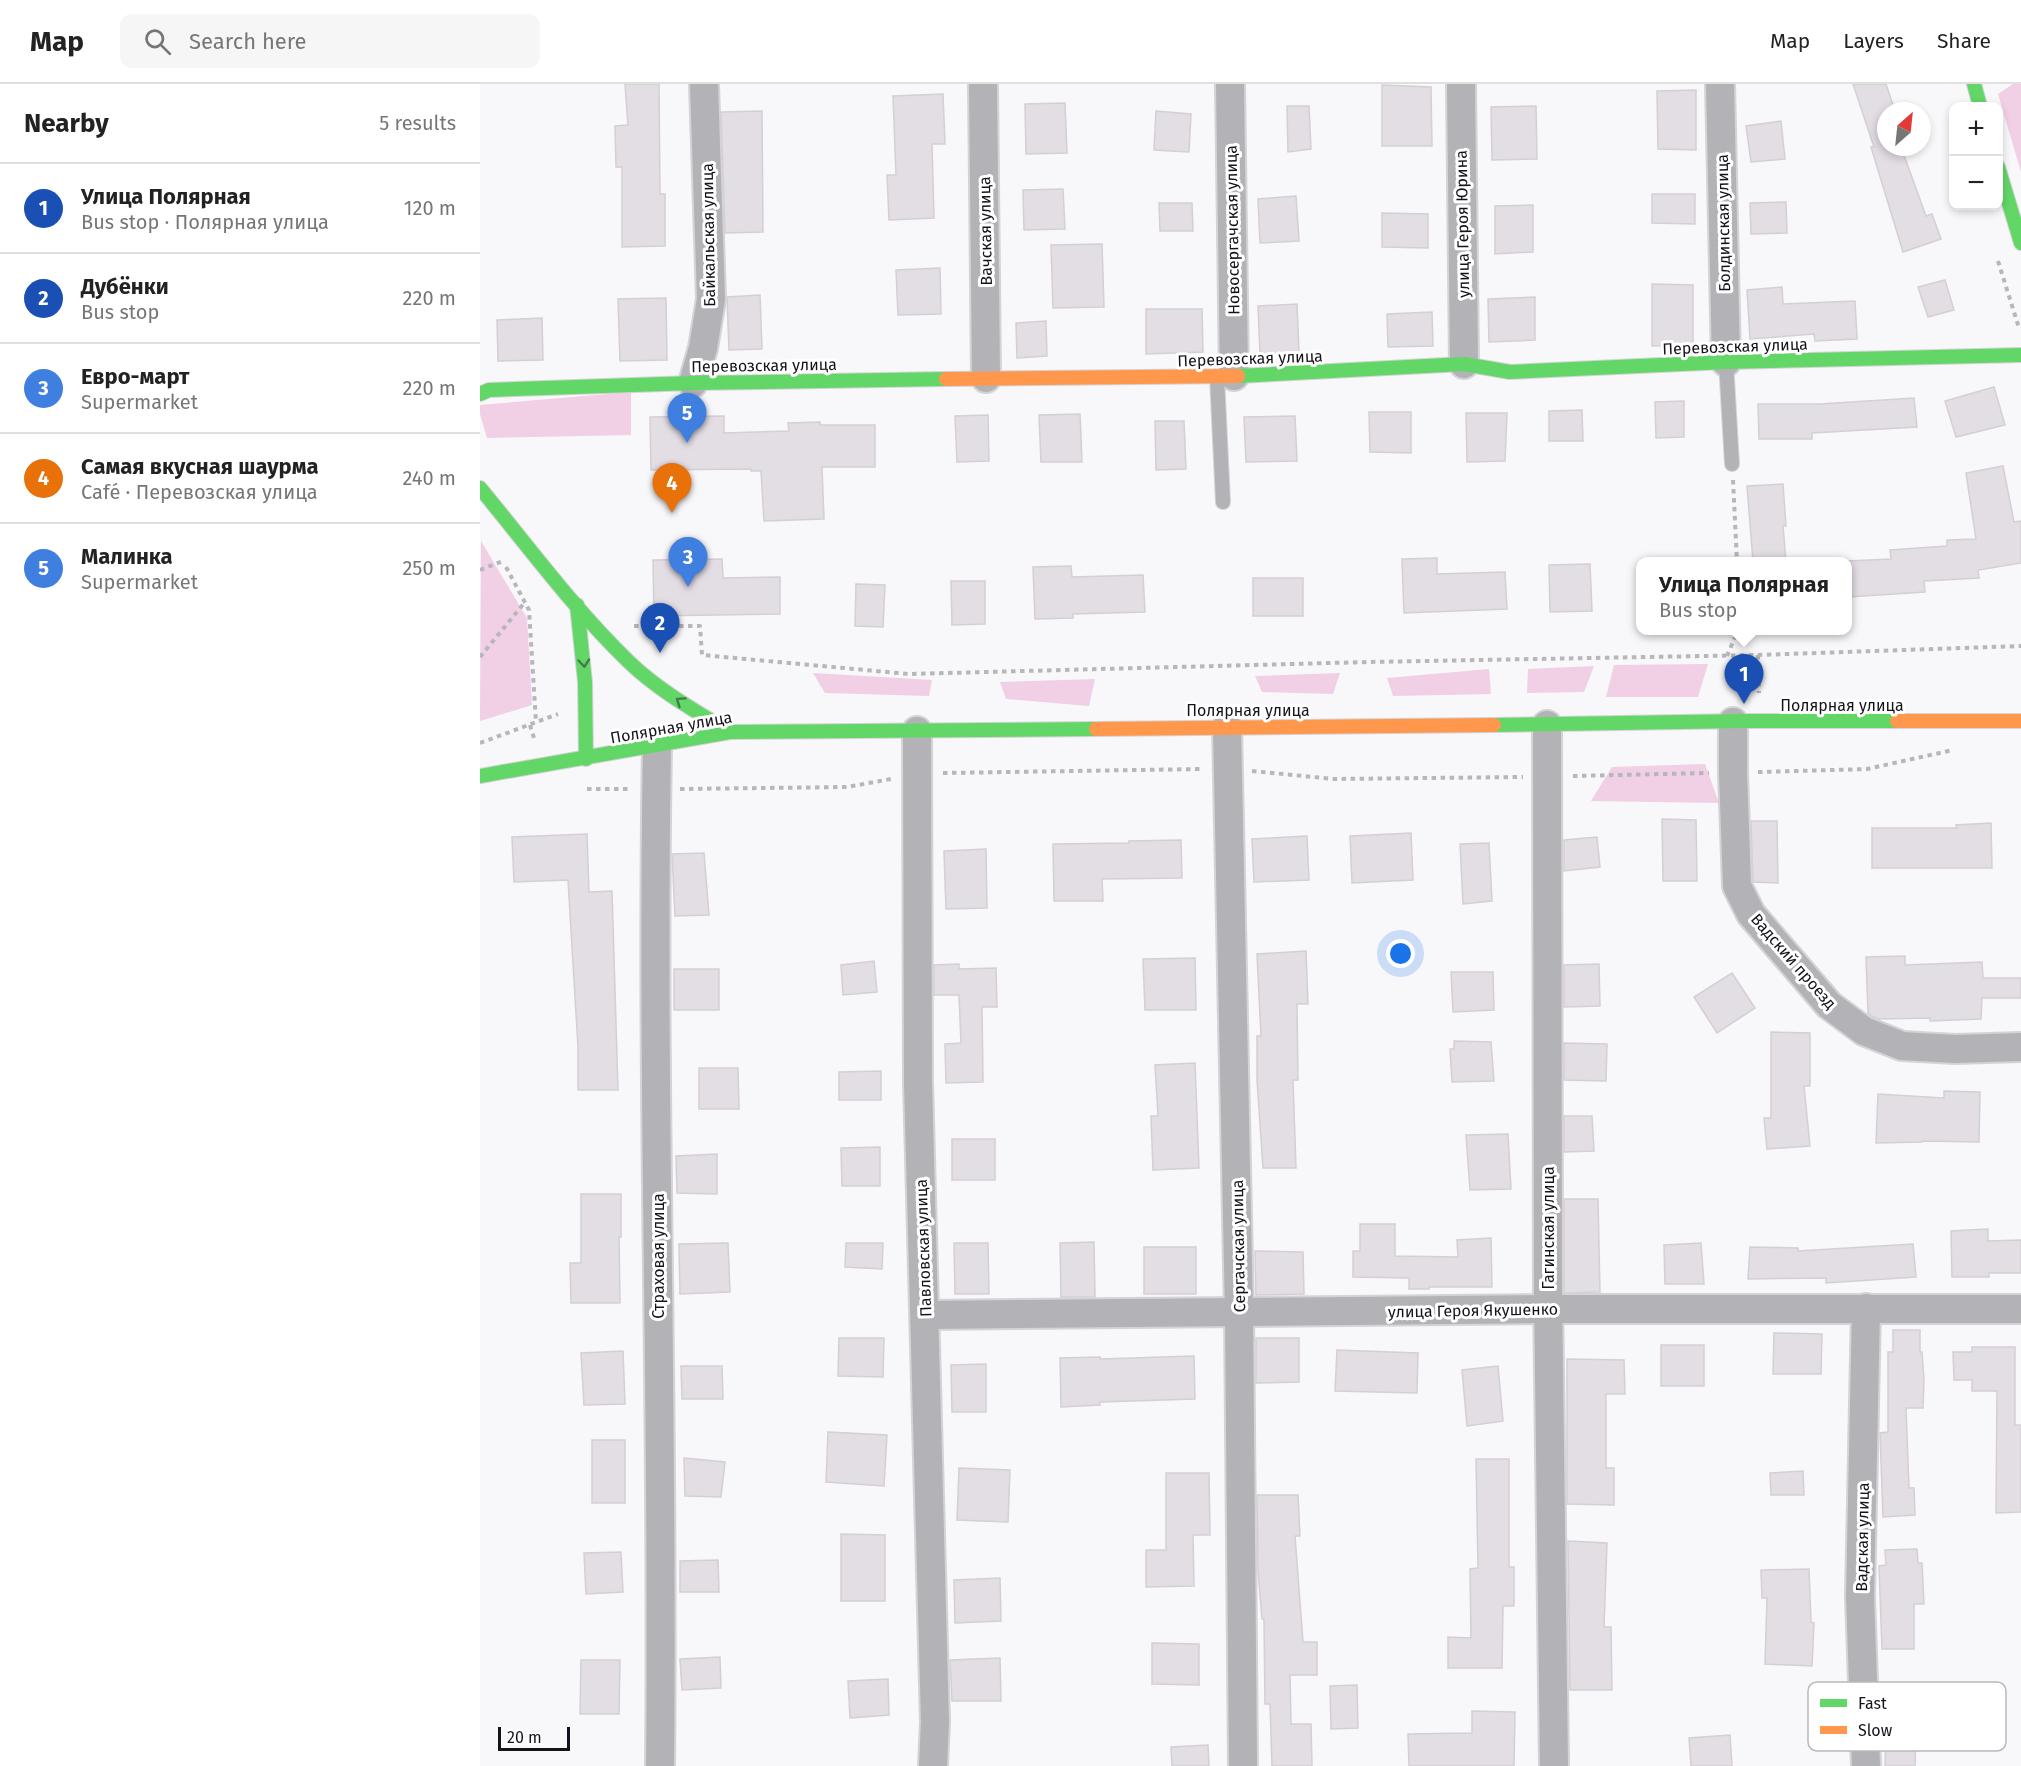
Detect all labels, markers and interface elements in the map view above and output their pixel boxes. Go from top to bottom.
search box [120,14,540,68]
text: Map [30,25,84,58]
icon: search [141,25,174,58]
text: Search here [189,28,307,55]
text: Map [1770,28,1810,54]
text: Layers [1843,28,1904,54]
text: Share [1937,28,1991,54]
north arrow [1877,102,1931,156]
map controls [1949,102,2003,210]
button: + [1949,102,2003,156]
text: Nearby [24,108,109,139]
text: 5 results [379,111,456,135]
street label: Новосергачская улица [1222,145,1243,315]
street label: улица Героя Юрина [1452,150,1473,298]
street label: Болдинская улица [1713,154,1734,292]
button: − [1949,156,2003,210]
street label: Байкальская улица [698,163,719,307]
street label: Вачская улица [975,176,996,286]
text: Улица Полярная [81,183,251,210]
text: 1 [39,196,48,220]
text: 120 m [404,196,456,220]
text: Bus stop · Полярная улица [81,210,329,234]
text: Дубёнки [81,273,169,300]
text: 2 [38,286,49,310]
text: 220 m [403,286,456,310]
text: Bus stop [81,300,159,324]
street label: Перевозская улица [1662,334,1808,359]
street label: Перевозская улица [1177,346,1323,371]
street label: Перевозская улица [691,355,837,376]
text: Евро-март [81,363,189,390]
text: 3 [38,376,49,400]
text: 220 m [403,376,456,400]
text: Supermarket [81,390,198,414]
pin: 5 [668,394,706,443]
text: Самая вкусная шаурма [81,453,319,480]
pin: 4 [652,464,692,513]
text: 4 [38,466,49,490]
text: 240 m [402,466,456,490]
text: Café · Перевозская улица [81,480,318,504]
pin: 3 [668,538,708,587]
text: Малинка [81,543,173,570]
text: 5 [38,556,49,580]
text: 250 m [402,556,456,580]
popup [1636,557,1852,635]
text: Supermarket [81,570,198,594]
text: Улица Полярная [1659,571,1829,598]
text: Bus stop [1659,598,1737,622]
pin: 2 [640,604,680,653]
pin: 1 [1724,654,1764,704]
one-way arrow [577,658,590,667]
street label: Полярная улица [1780,696,1904,715]
one-way arrow [676,697,687,708]
street label: Полярная улица [1186,701,1310,720]
street label: Полярная улица [609,707,733,748]
street label: Вадский проезд [1747,910,1840,1013]
your location [1386,939,1415,968]
street label: Гагинская улица [1539,1166,1558,1290]
street label: Павловская улица [912,1179,935,1317]
street label: Сергачская улица [1228,1179,1249,1312]
street label: Страховая улица [649,1193,668,1319]
street label: улица Героя Якушенко [1388,1300,1558,1321]
street label: Вадская улица [1852,1482,1873,1592]
legend [1808,1682,2006,1751]
text: Fast [1858,1694,1887,1713]
text: Slow [1858,1721,1893,1740]
scale bar [498,1724,570,1752]
text: 20 m [507,1728,542,1747]

